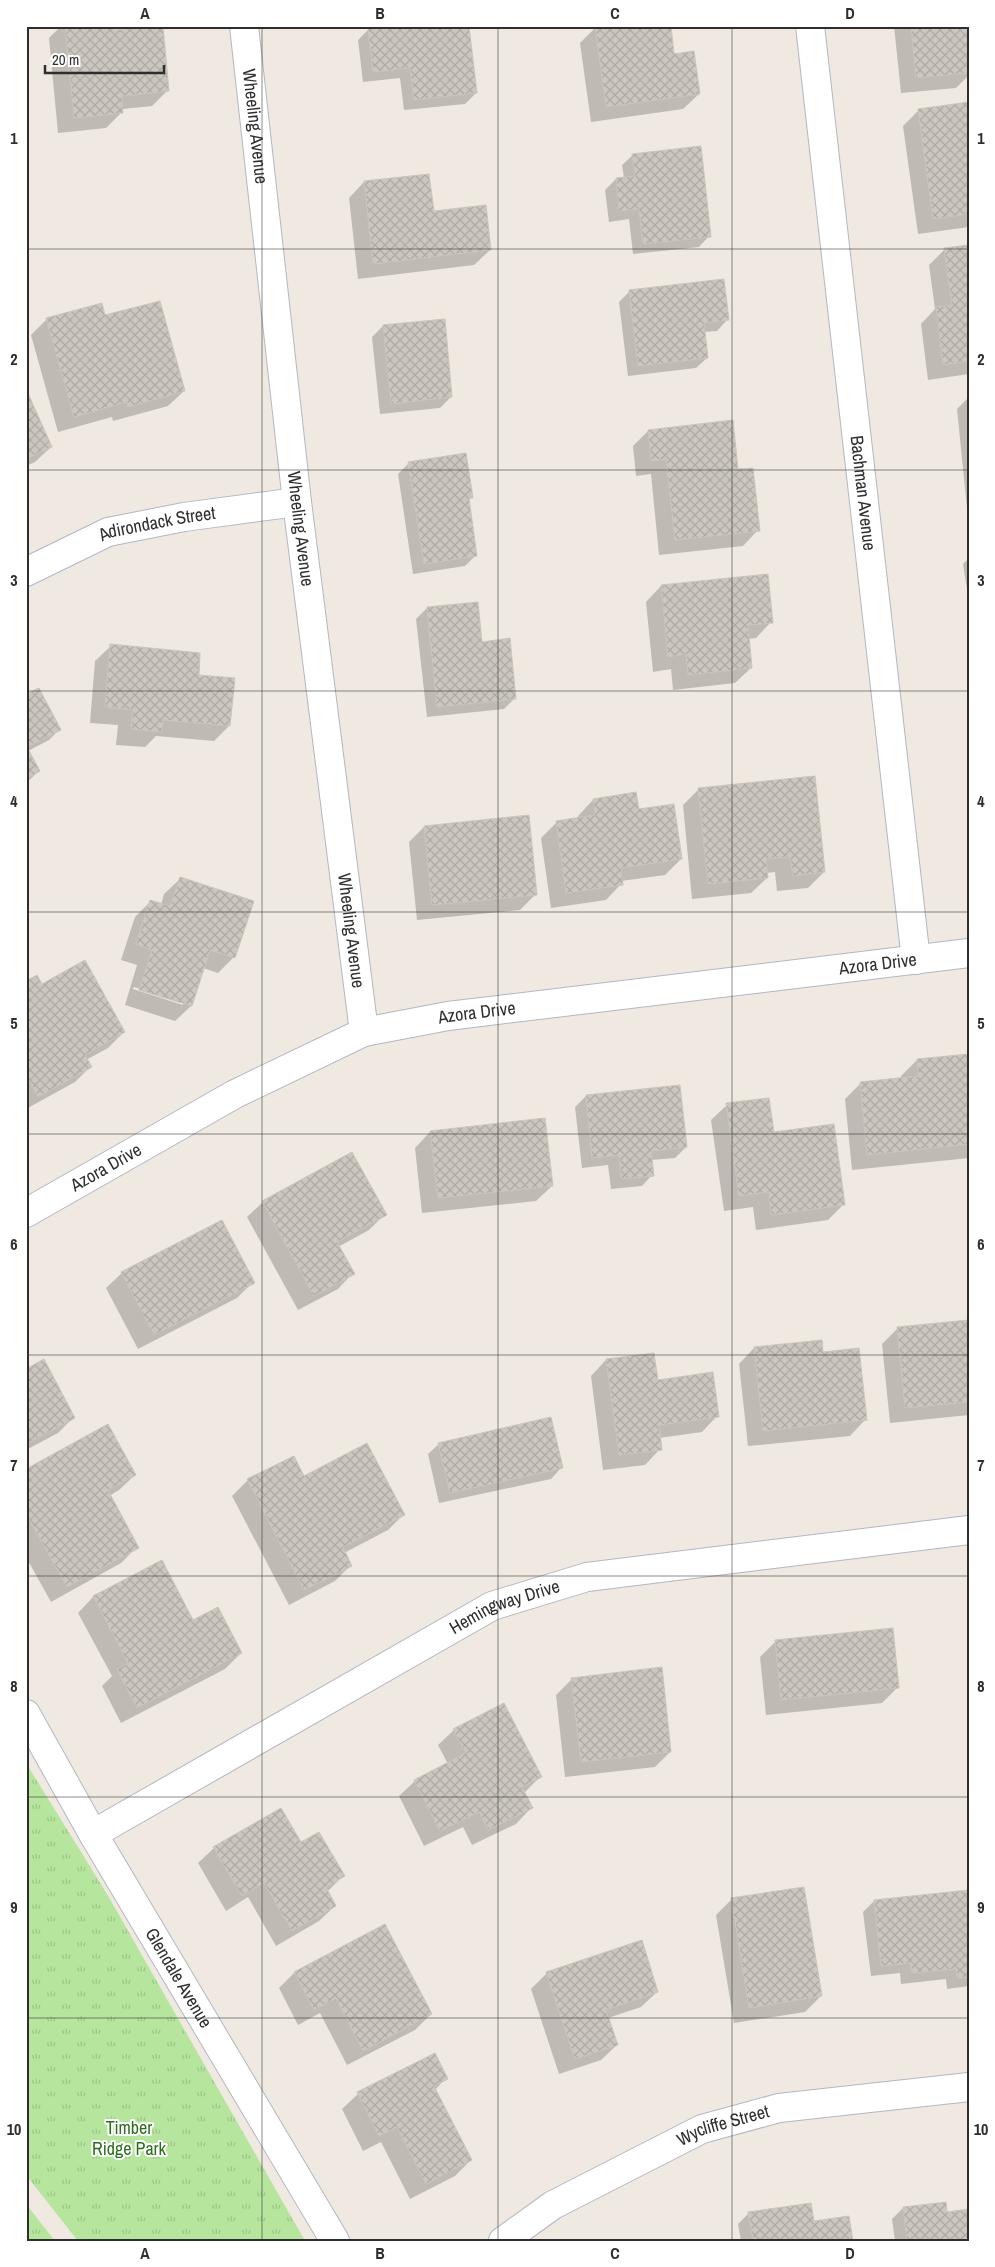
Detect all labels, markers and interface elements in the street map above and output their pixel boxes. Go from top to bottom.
text: A [140,2,150,24]
text: B [375,2,385,24]
text: C [610,2,620,24]
text: D [845,2,855,24]
scale bar [45,42,164,74]
text: 20 m [52,49,79,70]
street label: Wheeling Avenue [237,67,274,185]
text: 1 [10,127,18,149]
text: 1 [977,127,985,149]
text: 2 [10,348,18,370]
text: 2 [977,348,985,370]
street label: Bachman Avenue [845,434,882,552]
street label: Wheeling Avenue [282,470,321,588]
street label: Adirondack Street [93,500,217,547]
text: 3 [10,569,18,591]
text: 3 [977,569,985,591]
text: 4 [10,790,18,812]
text: 4 [977,790,985,812]
street label: Wheeling Avenue [332,872,371,989]
street label: Azora Drive [836,946,918,981]
street label: Azora Drive [435,995,517,1030]
text: 5 [10,1012,18,1034]
text: 5 [977,1012,985,1034]
street label: Azora Drive [65,1137,146,1198]
text: 6 [10,1233,18,1255]
text: 6 [977,1233,985,1255]
text: 7 [10,1454,18,1476]
text: 7 [977,1454,985,1476]
street label: Hemingway Drive [445,1573,563,1640]
text: 8 [10,1675,18,1697]
text: 8 [977,1675,985,1697]
text: 9 [10,1896,18,1918]
text: 9 [977,1896,985,1918]
street label: Glendale Avenue [140,1923,219,2032]
street label: Wycliffe Street [672,2098,772,2152]
park label: Timber Ridge Park [92,2115,167,2161]
text: 10 [7,2118,21,2140]
text: 10 [974,2118,988,2140]
text: A [140,2242,150,2264]
text: B [375,2242,385,2264]
text: C [610,2242,620,2264]
text: D [845,2242,855,2264]

